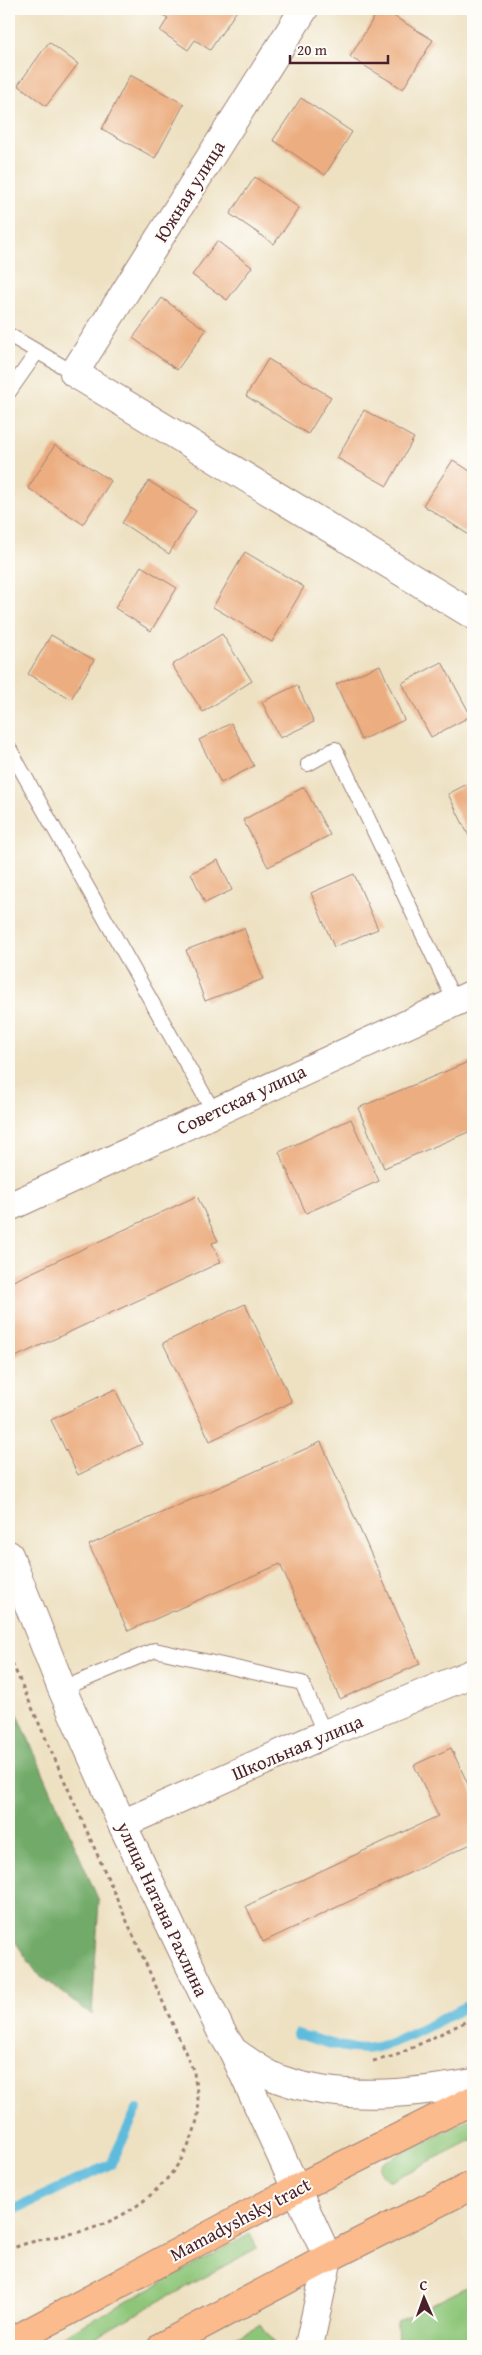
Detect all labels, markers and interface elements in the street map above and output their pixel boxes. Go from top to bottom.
scale bar [290,32,387,64]
text: 20 m [297,39,328,60]
street label: Южная улица [147,135,231,247]
street label: Советская улица [172,1057,310,1141]
street label: Школьная улица [227,1707,367,1787]
street label: улица Натана Рахлина [110,1816,216,2001]
street label: Mamadyshsky tract [164,2170,316,2268]
north arrow [400,2272,450,2322]
text: С [419,2275,428,2295]

